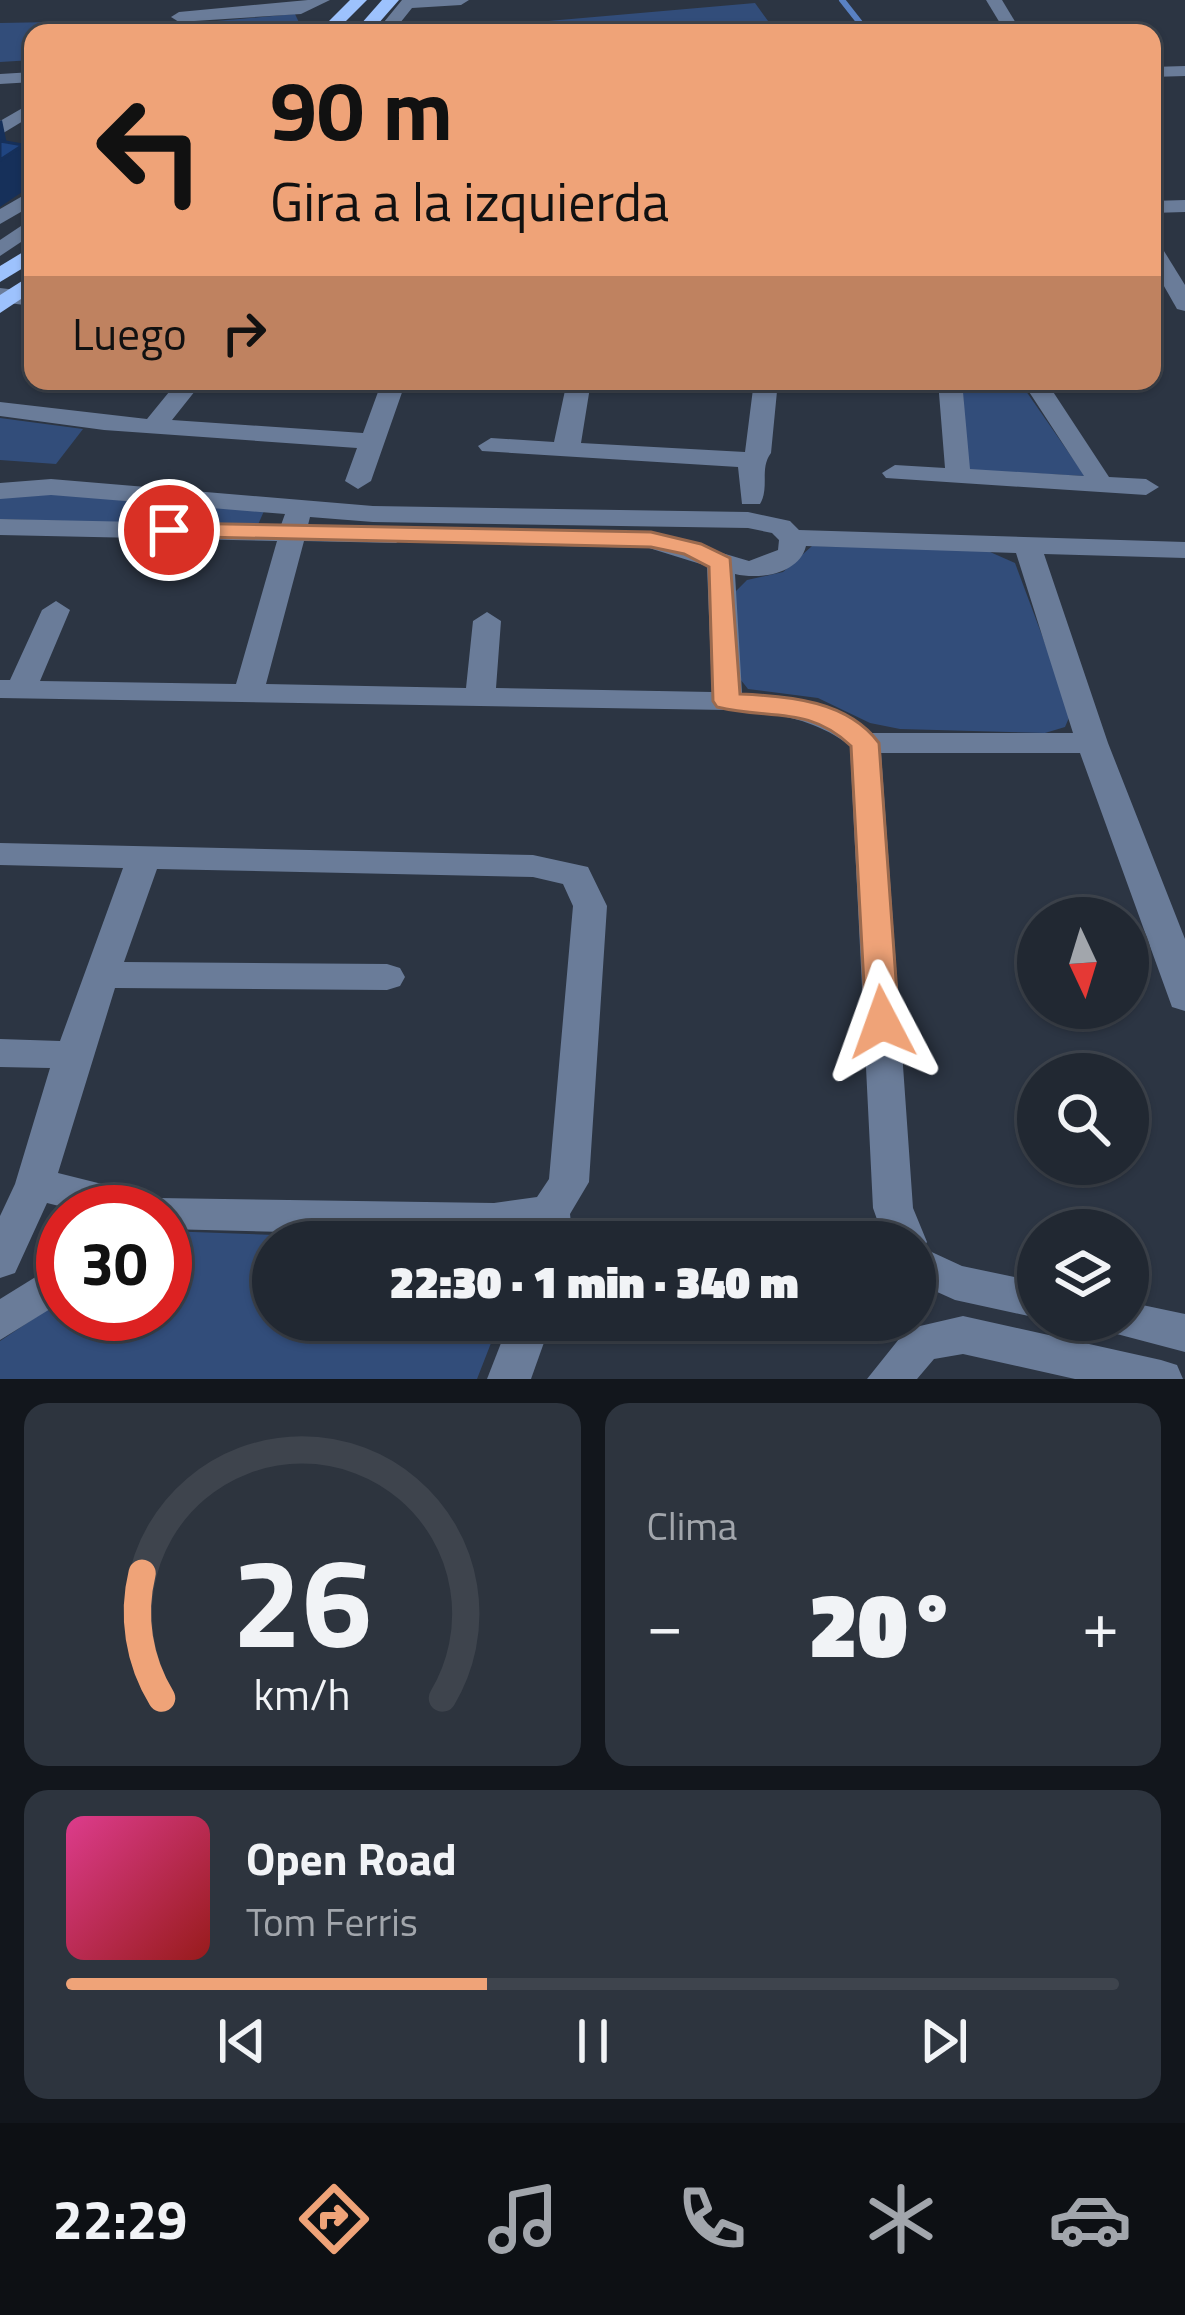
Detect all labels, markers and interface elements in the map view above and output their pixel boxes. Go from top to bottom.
text: 90 m [270,45,453,173]
icon: left [72,72,228,228]
text: Gira a la izquierda [270,160,669,242]
text: Luego [72,299,187,367]
icon: right [211,300,277,366]
pin [118,479,220,581]
icon: arrive [136,497,202,563]
north arrow [1017,897,1149,1029]
map controls [1017,897,1149,1341]
position arrow [819,959,945,1085]
button: search [1017,1053,1149,1185]
speed limit sign: 30 [36,1185,192,1341]
button: layers [1017,1209,1149,1341]
text: 22:30 · 1 min · 340 m [390,1247,798,1315]
text: Clima [647,1496,737,1555]
text: 26 [232,1506,372,1695]
text: 20° [809,1555,957,1692]
text: − [647,1573,683,1674]
text: + [1082,1573,1119,1674]
text: km/h [254,1660,351,1726]
text: Open Road [246,1824,457,1892]
text: Tom Ferris [246,1892,418,1951]
icon: previous [209,2008,275,2074]
icon: pause [560,2008,626,2074]
icon: next [911,2008,977,2074]
icon: directions [292,2177,376,2261]
icon: music [481,2177,565,2261]
icon: phone [670,2177,754,2261]
icon: climate [859,2177,943,2261]
icon: car [1048,2177,1132,2261]
text: 22:29 [53,2178,187,2260]

